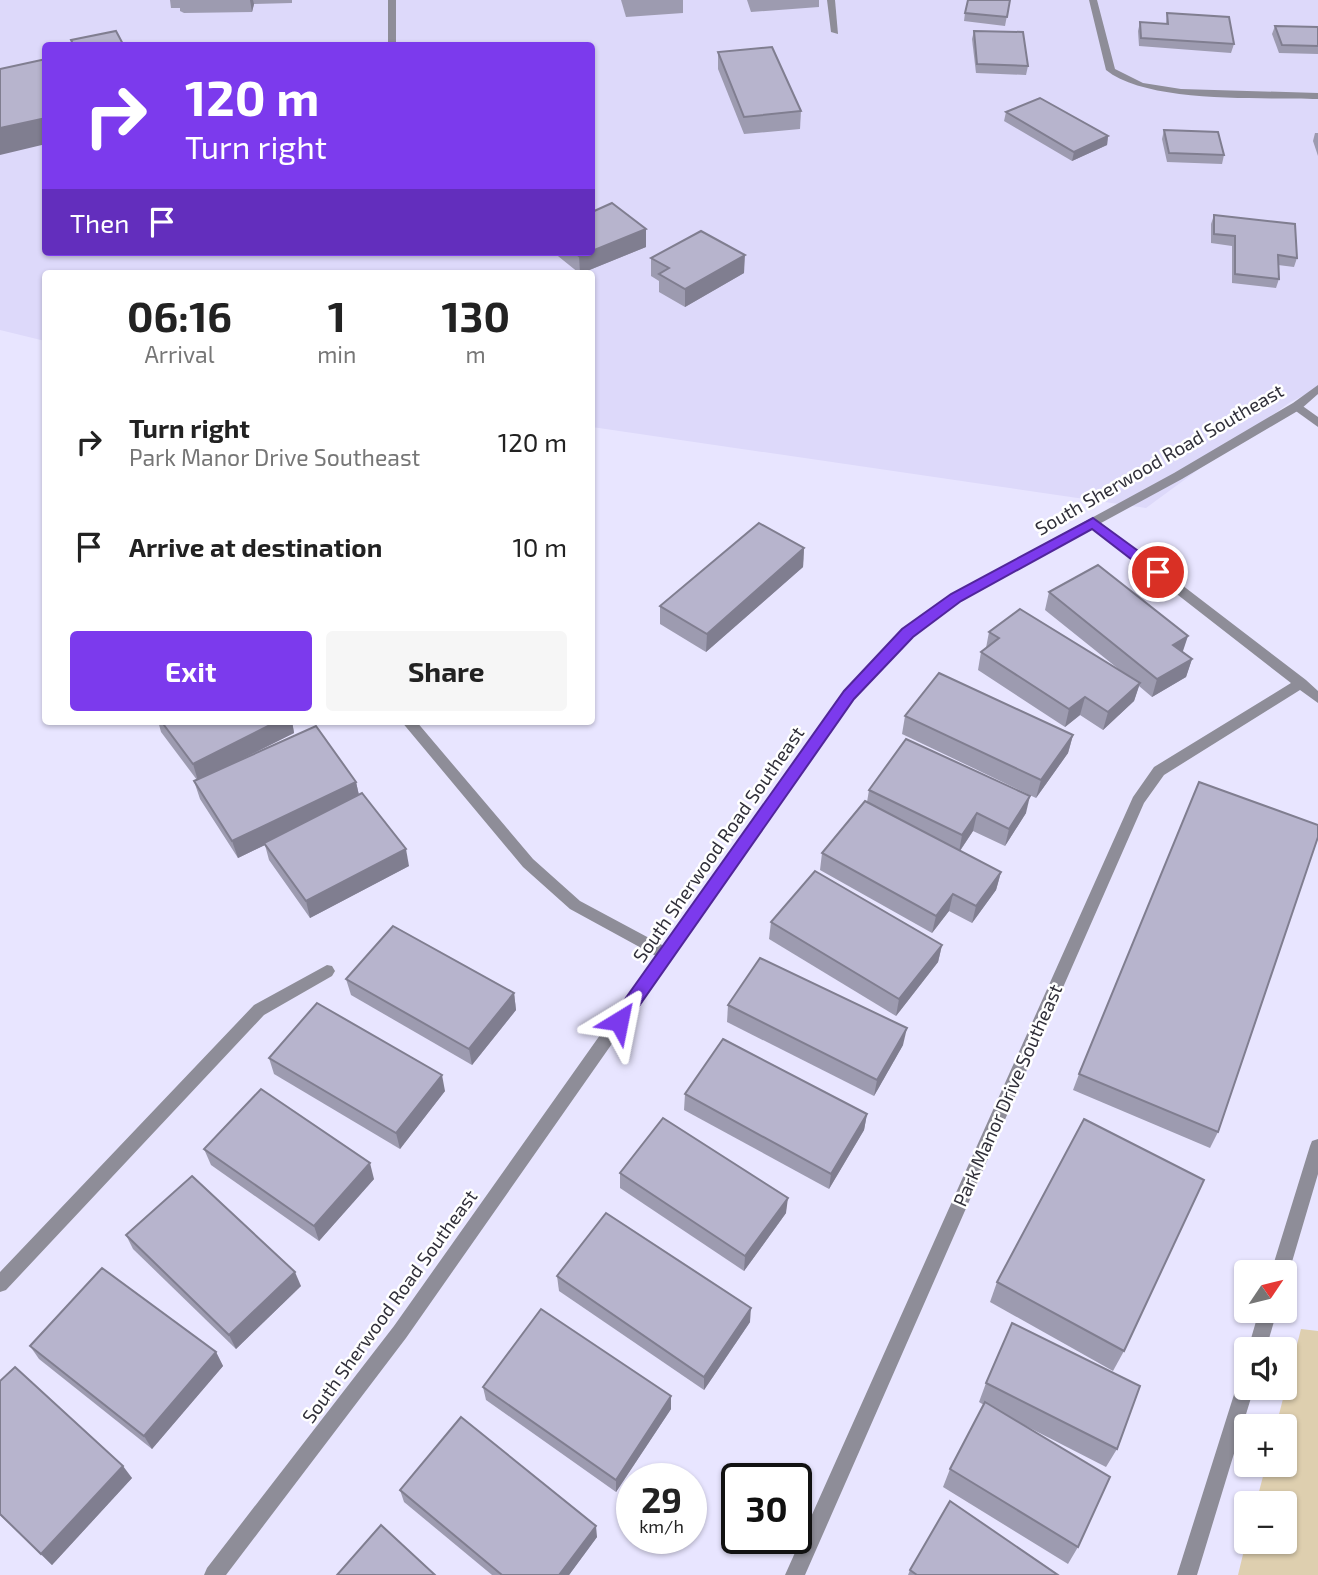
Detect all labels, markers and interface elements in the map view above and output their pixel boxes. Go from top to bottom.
text: 120 m [185,67,319,126]
icon: right [70,70,161,161]
text: Turn right [185,127,327,165]
icon: arrive [143,203,181,241]
text: Then [70,207,129,238]
text: 06:16 [127,290,232,340]
text: 1 [328,290,346,340]
text: 130 [441,290,510,340]
text: Arrival [145,340,215,368]
text: min [317,340,356,368]
text: m [466,340,486,368]
street label: South Sherwood Road Southeast [1031,378,1287,540]
text: Turn right [129,412,250,443]
icon: right [70,423,108,461]
text: 120 m [498,426,567,457]
text: Park Manor Drive Southeast [129,443,420,471]
icon: arrive [70,528,108,566]
text: Arrive at destination [129,531,382,562]
text: 10 m [512,531,567,562]
pin [1128,542,1188,602]
icon: arrive [1139,553,1177,591]
button: Exit [70,631,312,711]
button: Share [326,631,567,711]
street label: South Sherwood Road Southeast [628,722,808,966]
street label: Park Manor Drive Southeast [948,980,1066,1210]
position arrow [582,984,656,1058]
street label: South Sherwood Road Southeast [297,1185,481,1427]
north arrow [1234,1260,1297,1323]
map controls [1234,1260,1297,1554]
button: sound [1234,1337,1297,1400]
button: + [1234,1414,1297,1477]
speed limit sign: 30 [721,1463,812,1554]
text: 29 [641,1478,682,1520]
button: − [1234,1491,1297,1554]
text: km/h [639,1515,684,1537]

